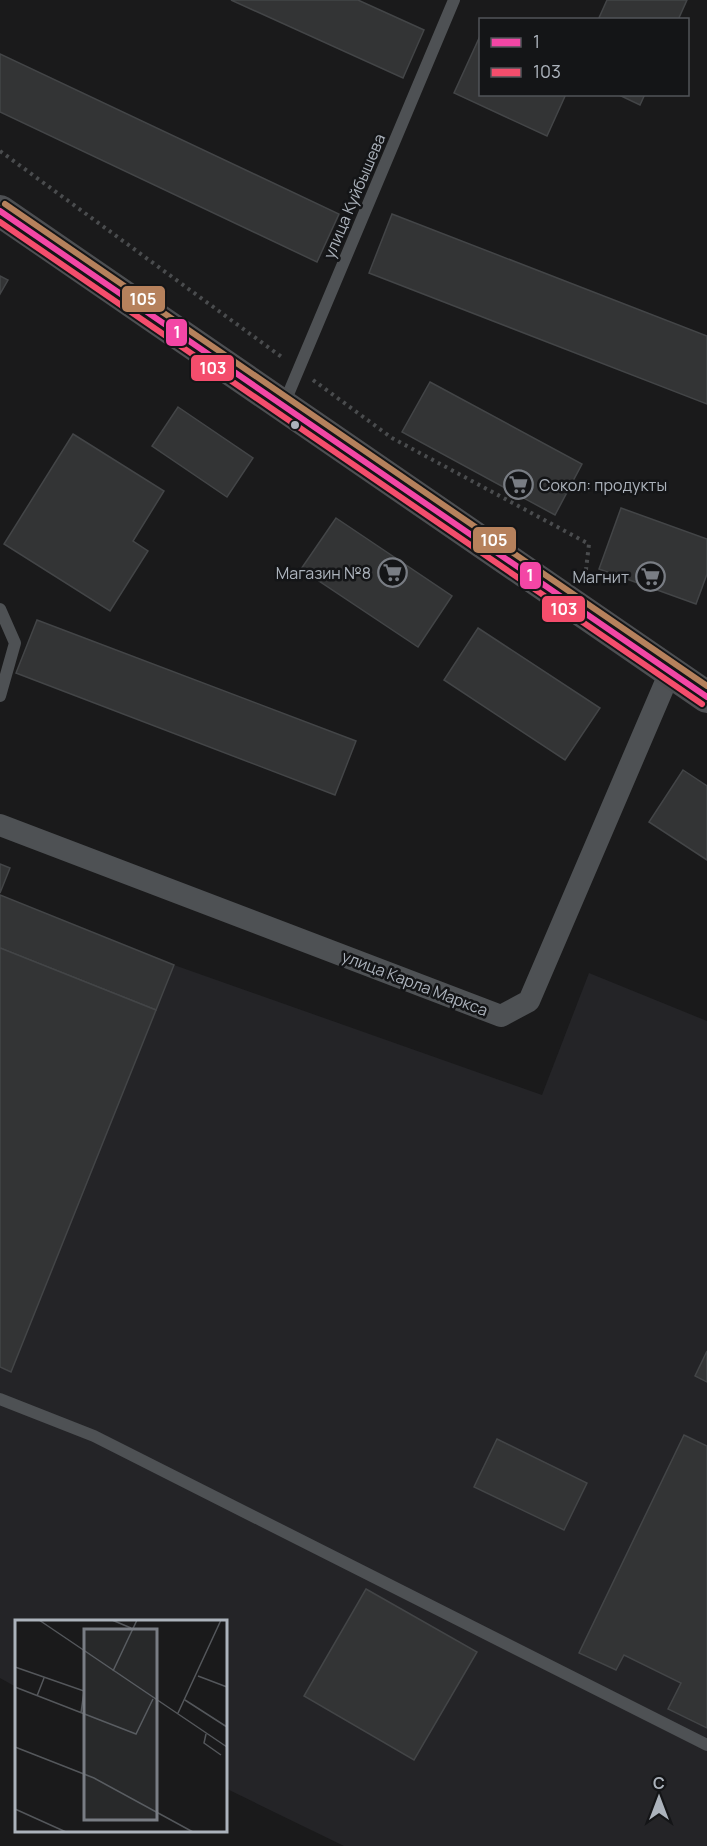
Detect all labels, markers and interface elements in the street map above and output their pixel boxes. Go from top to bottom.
legend [479,18,689,96]
text: 1 [533,29,540,53]
text: 103 [533,59,561,83]
street label: улица Куйбышева [318,130,390,262]
line badge: 105 [121,285,166,313]
text: 105 [130,288,156,310]
line badge: 1 [165,318,188,347]
text: 1 [173,321,181,343]
line badge: 103 [190,354,235,382]
text: 103 [200,357,226,379]
unlabelled marker [289,419,301,431]
supermarket icon: Сокол: продукты [502,469,534,501]
place label: Сокол: продукты [539,474,667,496]
line badge: 105 [472,526,517,554]
text: 105 [481,529,507,551]
supermarket icon: Магазин №8 [376,557,408,589]
line badge: 1 [519,561,542,590]
supermarket icon: Магнит [634,561,666,593]
place label: Магазин №8 [276,562,371,584]
text: 1 [526,564,534,586]
place label: Магнит [573,566,629,588]
line badge: 103 [541,595,586,623]
text: 103 [551,598,577,620]
street label: улица Карла Маркса [339,945,491,1021]
inset map [15,1620,226,1831]
north arrow [629,1768,689,1828]
text: С [653,1772,665,1794]

